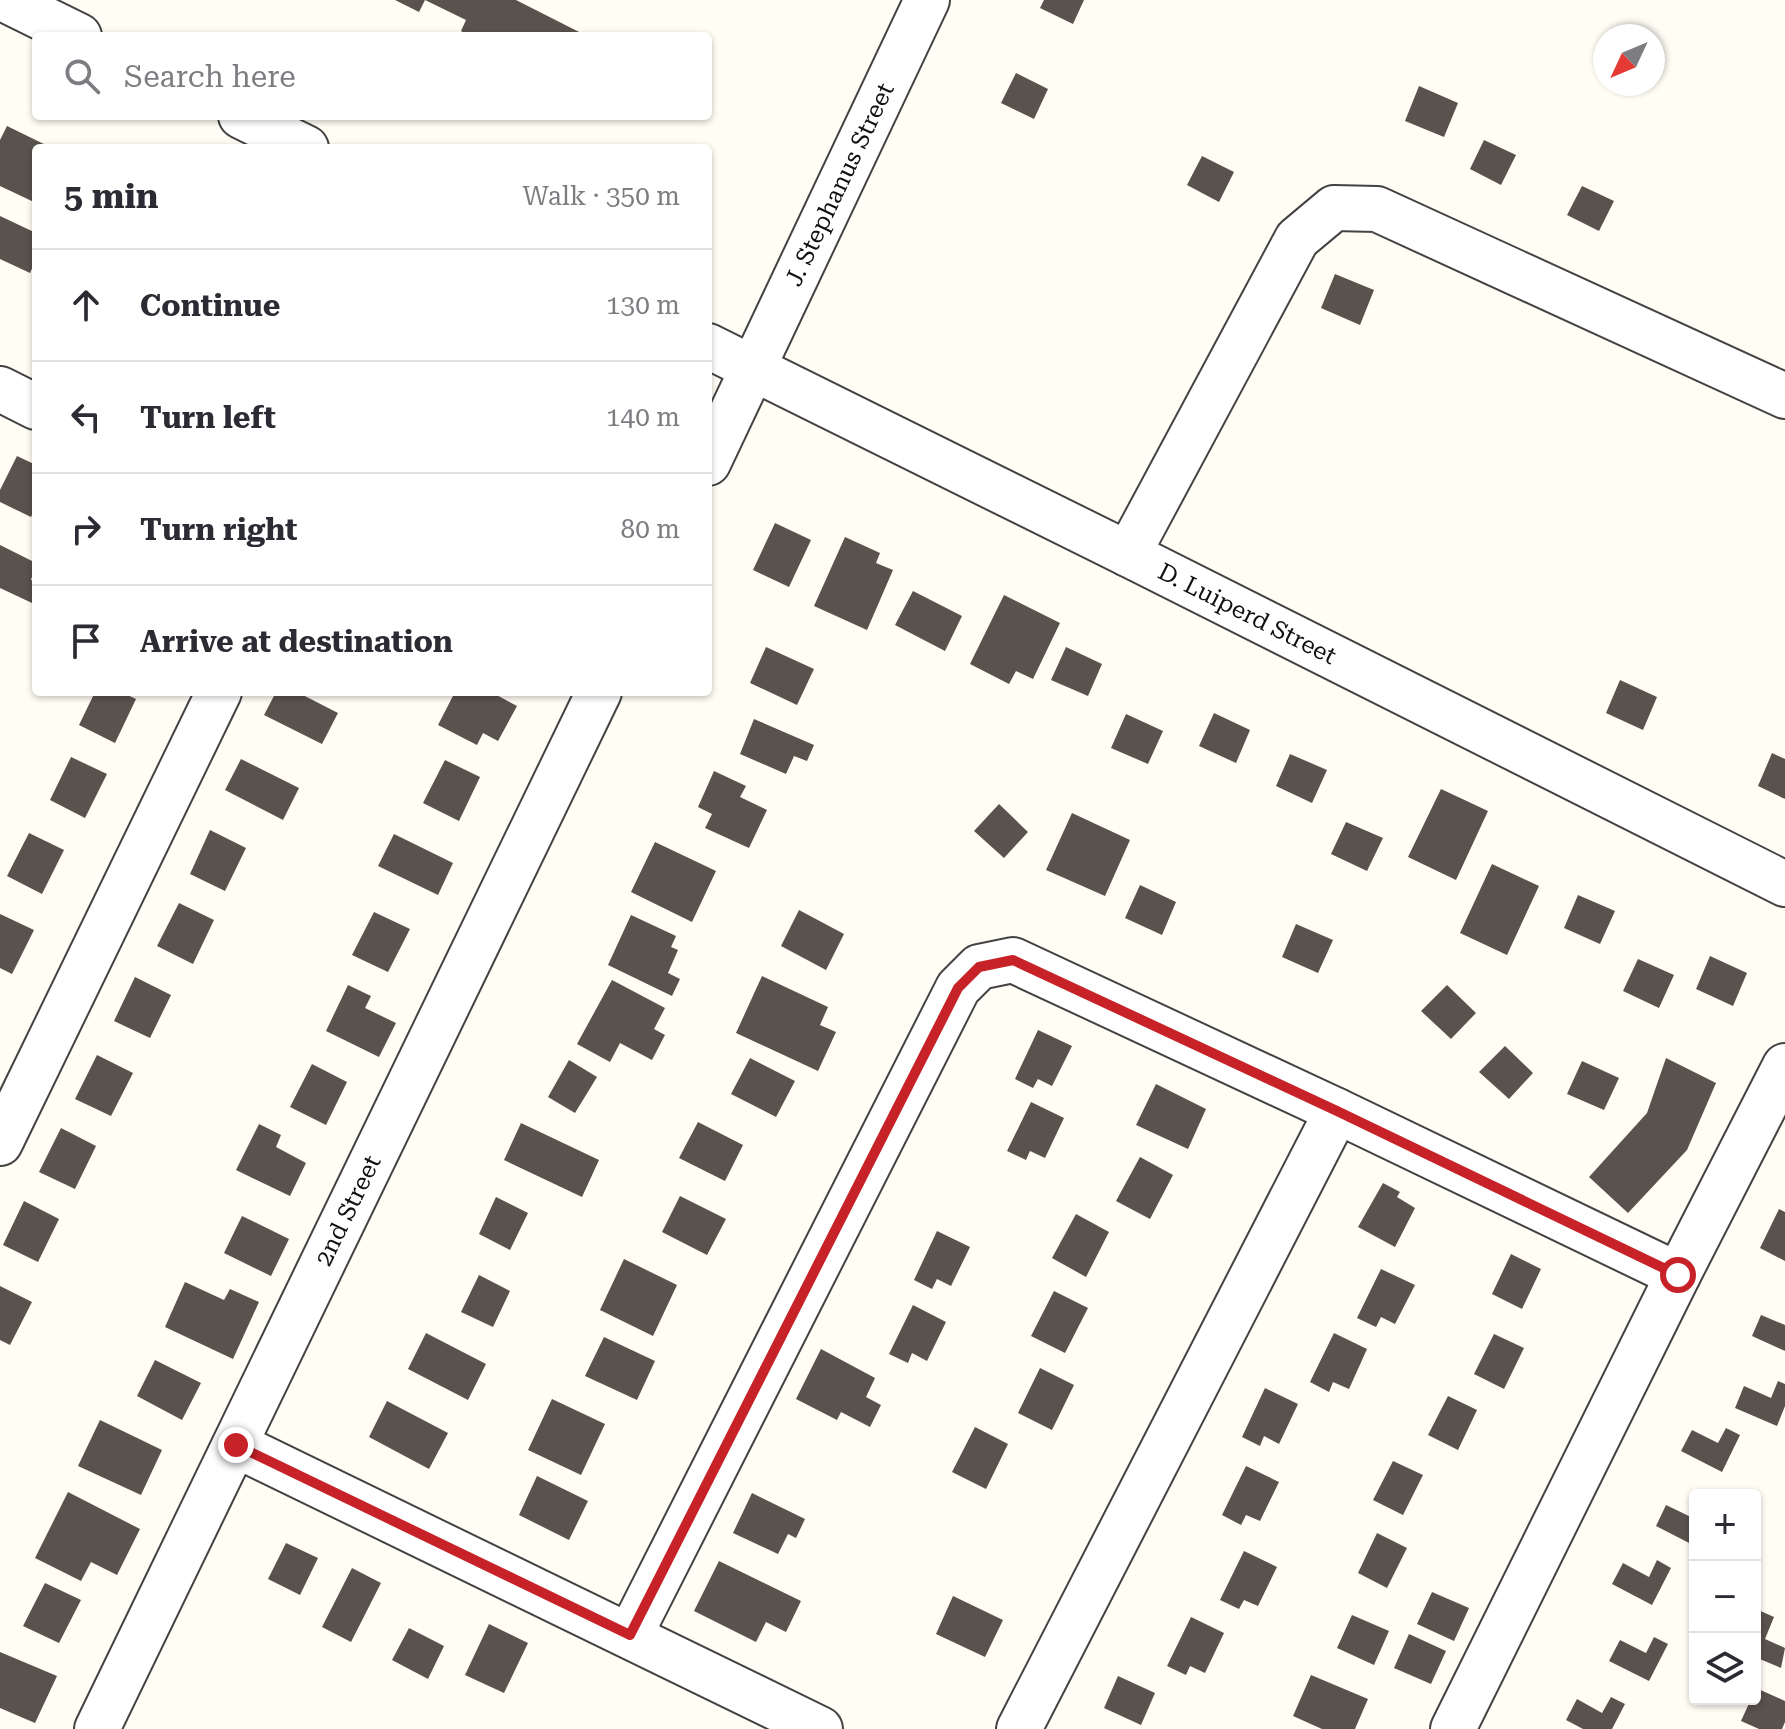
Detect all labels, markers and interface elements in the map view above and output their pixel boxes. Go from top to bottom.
north arrow [1593,24,1665,96]
search box [32,32,712,120]
icon: search [60,54,104,98]
text: Search here [124,59,296,94]
street label: J. Stephanus Street [780,78,900,291]
text: 5 min [64,176,159,216]
text: Walk · 350 m [522,181,680,211]
icon: ahead [64,283,108,327]
text: Continue [140,288,280,323]
text: 130 m [606,290,680,320]
icon: left [64,395,108,439]
text: Turn left [140,400,276,435]
text: 140 m [606,402,680,432]
icon: right [64,507,108,551]
text: Turn right [140,512,297,547]
text: 80 m [621,514,680,544]
street label: D. Luiperd Street [1154,557,1341,670]
icon: arrive [64,619,108,663]
text: Arrive at destination [140,624,453,659]
street label: 2nd Street [309,1151,387,1270]
route start [1660,1257,1696,1293]
route end [218,1427,254,1463]
map controls [1689,1489,1761,1705]
button: + [1689,1489,1761,1561]
button: − [1689,1561,1761,1633]
button: layers [1689,1633,1761,1705]

